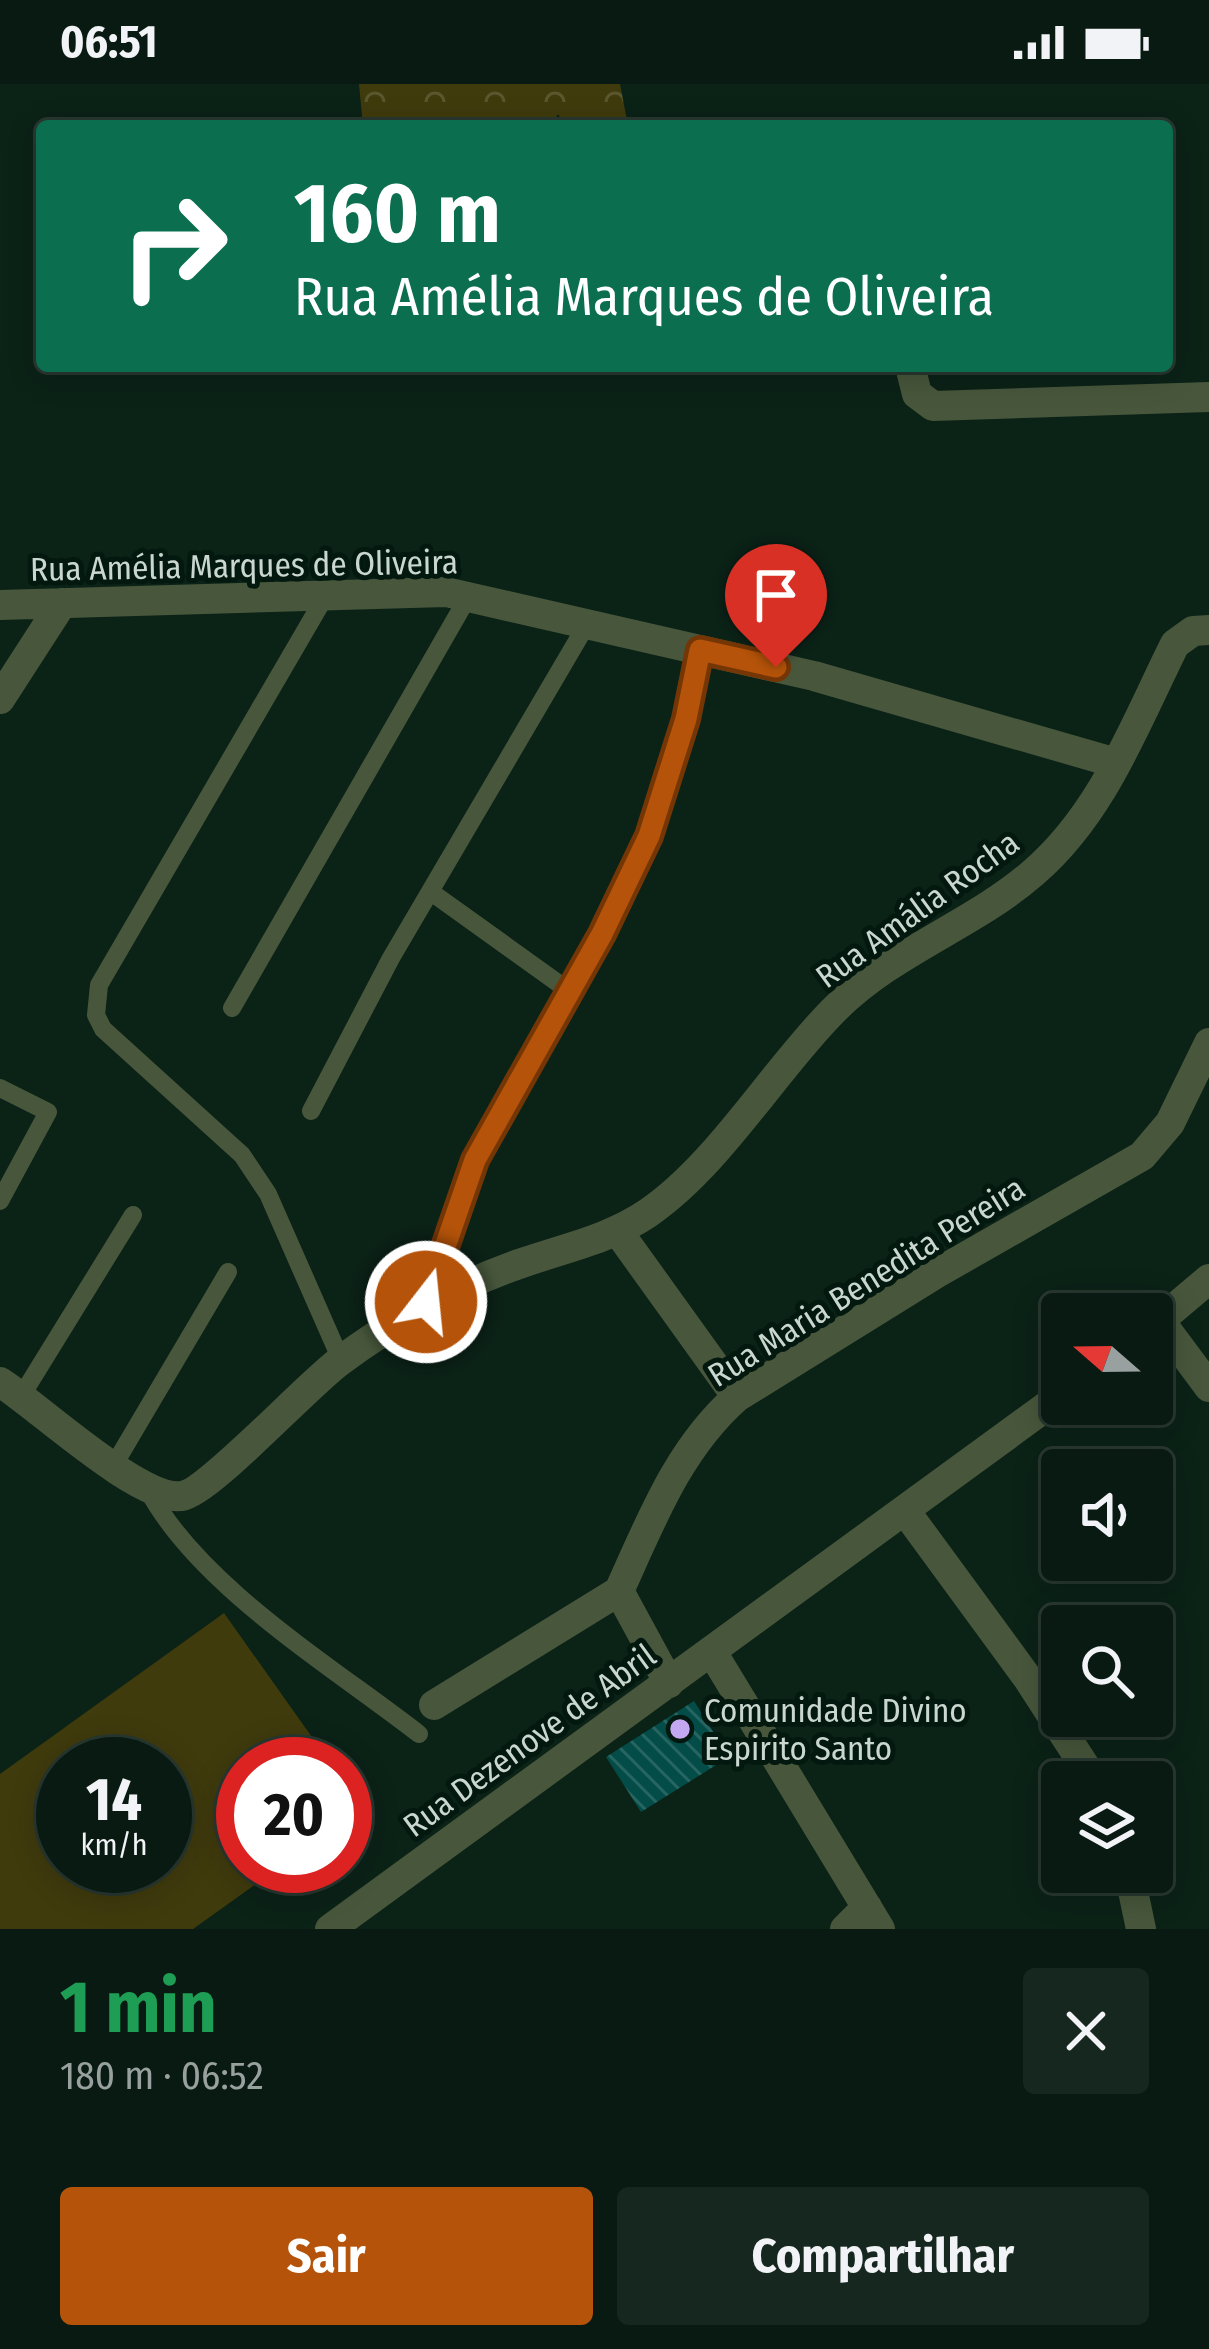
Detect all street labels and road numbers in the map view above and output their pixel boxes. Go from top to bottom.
street label: Rua Amélia Marques de Oliveira [30,542,458,590]
street label: Rua Amália Rocha [808,823,1027,997]
street label: Rua Maria Benedita Pereira [701,1168,1032,1396]
street label: Rua Dezenove de Abril [396,1636,664,1846]

